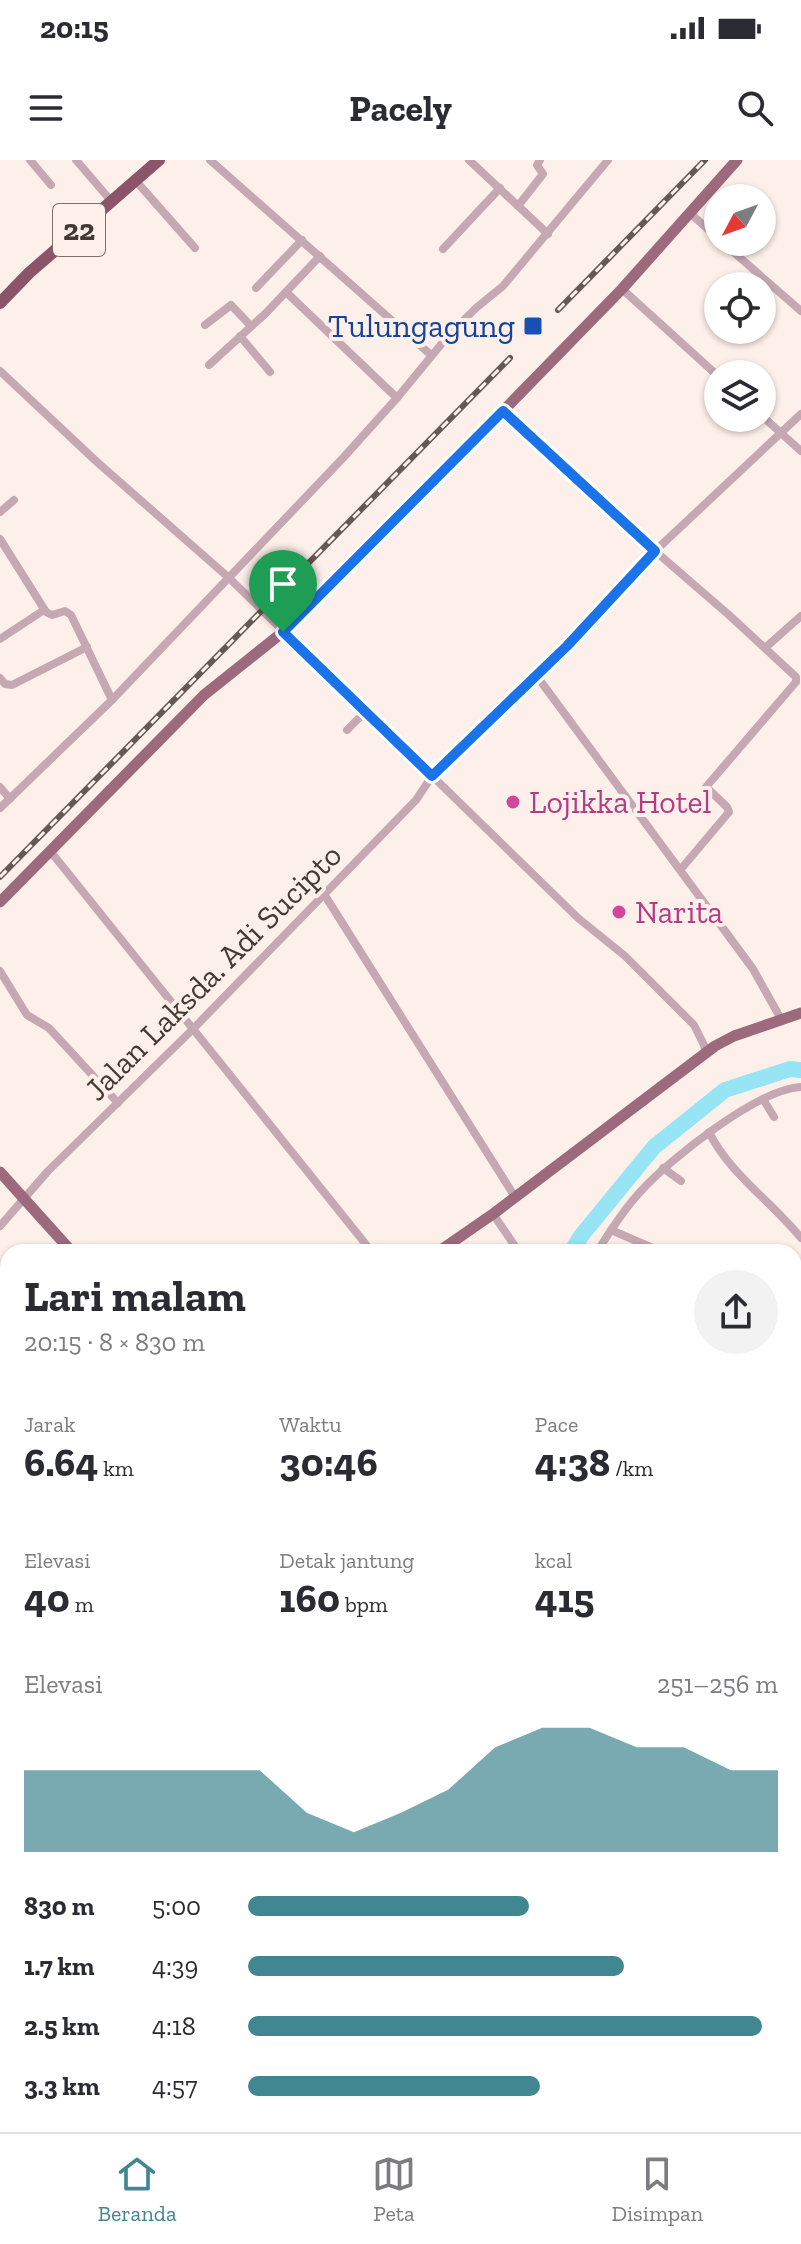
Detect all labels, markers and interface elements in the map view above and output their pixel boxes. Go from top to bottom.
text: 20:15 [40,10,109,46]
icon: menu [24,86,68,130]
icon: search [733,86,777,130]
text: Pacely [349,87,452,130]
north arrow [704,184,776,256]
map controls [704,184,776,432]
road number: 22 [53,204,105,256]
button: locate [704,272,776,344]
place label: Tulungagung [328,307,515,345]
marker: Tulungagung [522,315,544,337]
button: layers [704,360,776,432]
pin [249,550,317,632]
icon: arrive [261,562,305,606]
place label: Lojikka Hotel [529,783,711,821]
marker: Lojikka Hotel [504,793,522,811]
street label: Jalan Laksda. Adi Sucipto [77,836,349,1108]
place label: Narita [635,893,723,931]
marker: Narita [610,903,628,921]
text: Lari malam [24,1269,246,1322]
button: share [694,1270,778,1354]
text: 20:15 · 8 × 830 m [24,1326,205,1358]
text: Jarak [24,1411,75,1438]
text: Waktu [279,1411,341,1438]
text: Pace [535,1411,578,1438]
text: 6.64 [24,1438,98,1486]
text: 30:46 [279,1438,378,1486]
text: 4:38 [535,1438,610,1486]
text: km [98,1455,134,1482]
text: /km [610,1455,653,1482]
text: Elevasi [24,1547,90,1574]
text: Detak jantung [279,1547,414,1574]
text: kcal [535,1547,572,1574]
text: 40 [24,1574,70,1622]
text: 160 [279,1574,340,1622]
text: 415 [535,1574,595,1622]
text: m [70,1591,94,1618]
text: bpm [340,1591,388,1618]
text: Elevasi [24,1668,102,1700]
text: 251–256 m [657,1668,778,1700]
text: 830 m [24,1890,95,1922]
text: 5:00 [152,1890,201,1922]
text: 1.7 km [24,1950,95,1982]
text: 4:39 [152,1950,198,1982]
text: 2.5 km [24,2010,99,2042]
text: 4:18 [152,2010,196,2042]
text: 3.3 km [24,2070,100,2102]
text: 4:57 [152,2070,197,2102]
tab: Beranda [98,2152,177,2227]
tab: Peta [372,2152,416,2227]
tab: Disimpan [611,2152,703,2227]

